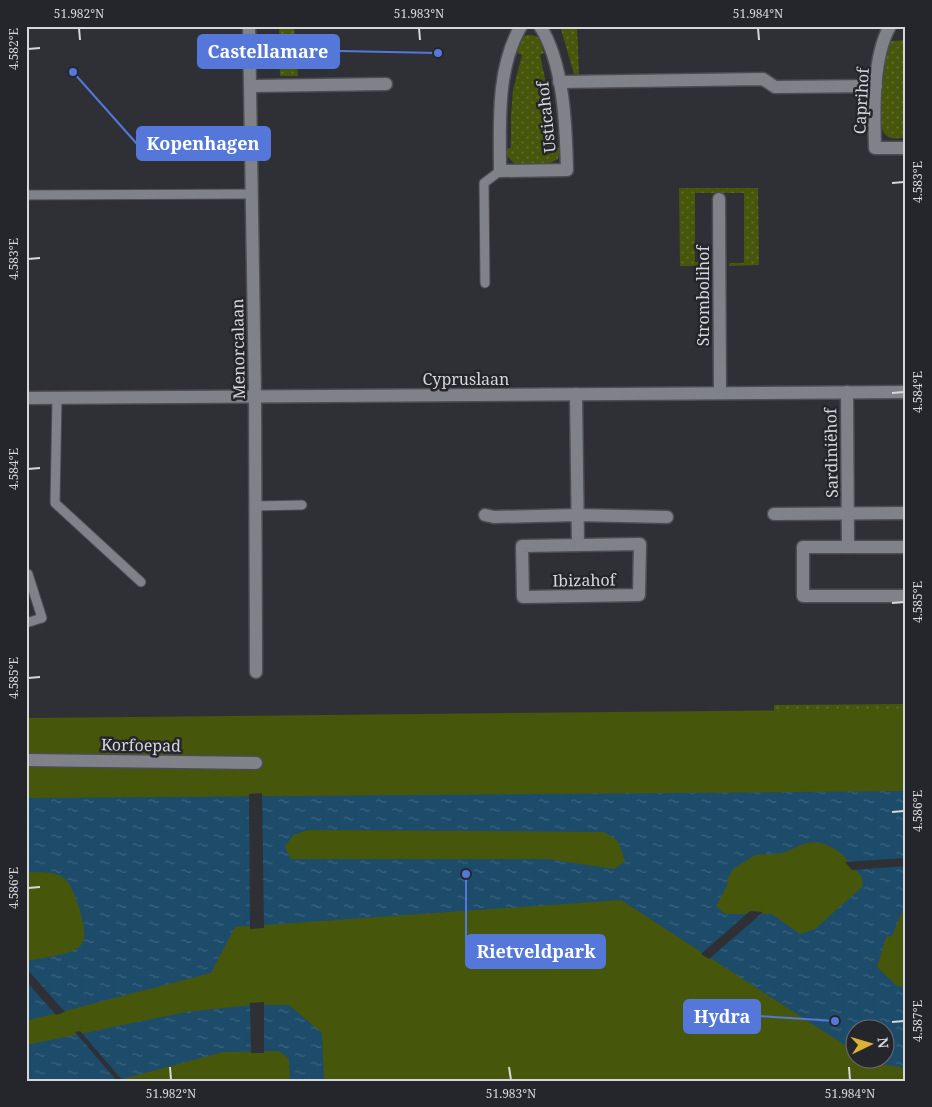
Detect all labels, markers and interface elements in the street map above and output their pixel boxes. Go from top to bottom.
text: 51.982°N [54,5,104,22]
text: 51.983°N [394,5,444,22]
text: 51.984°N [733,5,783,22]
text: 4.582°E [5,28,22,70]
callout: Castellamare [198,35,339,68]
text: Castellamare [208,39,328,63]
street label: Caprihof [848,65,874,135]
street label: Usticahof [531,78,561,154]
callout: Kopenhagen [137,127,270,160]
text: Kopenhagen [146,131,260,155]
text: 4.583°E [909,161,926,203]
text: 4.583°E [5,238,22,280]
street label: Strombolihof [692,244,714,346]
street label: Menorcalaan [226,298,250,400]
street label: Cypruslaan [423,368,509,390]
text: 4.584°E [909,371,926,413]
street label: Sardiniëhof [819,406,843,498]
text: 4.584°E [5,448,22,490]
street label: Ibizahof [552,568,618,592]
text: 4.585°E [909,581,926,623]
text: 4.585°E [5,657,22,699]
street label: Korfoepad [101,733,181,757]
text: 4.586°E [909,790,926,832]
text: 4.586°E [5,867,22,909]
callout: Rietveldpark [466,935,605,968]
text: Rietveldpark [476,939,596,963]
callout: Hydra [684,1000,760,1033]
text: 4.587°E [909,1000,926,1042]
text: Hydra [694,1004,751,1028]
north arrow [844,1020,894,1070]
text: N [874,1036,893,1049]
text: 51.982°N [146,1085,196,1102]
text: 51.983°N [486,1085,536,1102]
text: 51.984°N [825,1085,875,1102]

